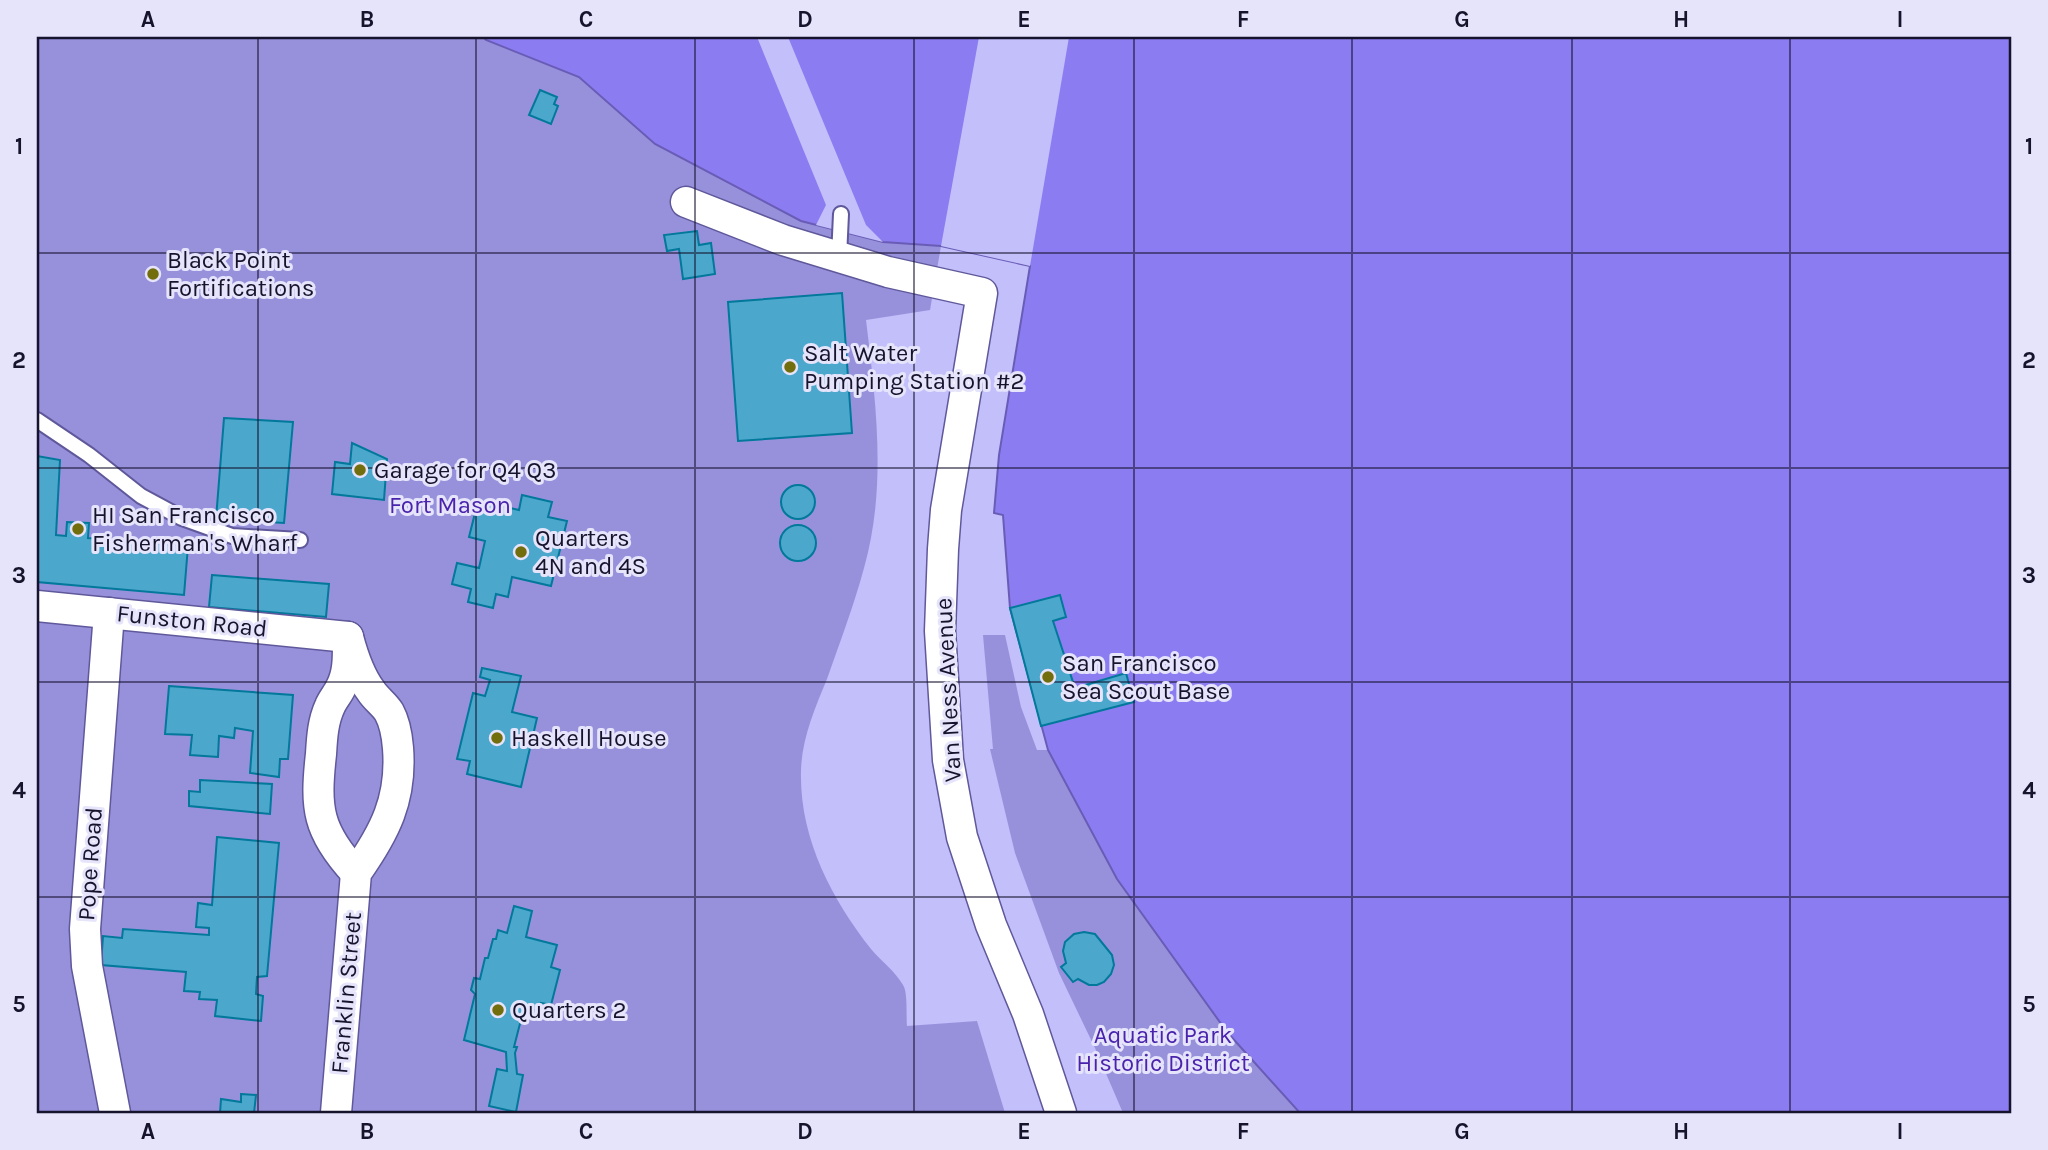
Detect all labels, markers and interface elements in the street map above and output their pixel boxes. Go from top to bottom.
text: A [141,6,155,33]
text: B [360,6,374,33]
text: C [579,6,593,33]
text: D [797,6,813,33]
text: E [1017,6,1031,33]
text: F [1237,6,1249,33]
text: G [1454,6,1470,33]
text: H [1673,6,1689,33]
text: I [1896,6,1904,33]
text: 1 [15,133,23,160]
text: 1 [2025,133,2033,160]
place label: Black Point Fortifications [167,246,314,302]
marker: Black Point Fortifications [145,266,161,282]
place label: Salt Water Pumping Station #2 [804,339,1024,395]
text: 2 [12,347,26,374]
text: 2 [2022,347,2036,374]
marker: Salt Water Pumping Station #2 [782,359,798,375]
place label: Garage for Q4 Q3 [374,456,556,484]
marker: Garage for Q4 Q3 [352,462,368,478]
park label: Fort Mason [389,491,511,519]
place label: HI San Francisco Fisherman's Wharf [92,501,298,557]
marker: HI San Francisco Fisherman's Wharf [70,521,86,537]
place label: Quarters 4N and 4S [535,524,646,580]
marker: Quarters 4N and 4S [513,544,529,560]
text: 3 [12,562,26,589]
text: 3 [2022,562,2036,589]
street label: Van Ness Avenue [929,597,967,783]
street label: Funston Road [115,599,269,643]
place label: San Francisco Sea Scout Base [1062,649,1230,705]
marker: San Francisco Sea Scout Base [1040,669,1056,685]
place label: Haskell House [511,724,667,752]
marker: Haskell House [489,730,505,746]
text: 4 [12,777,26,804]
text: 4 [2022,777,2036,804]
street label: Pope Road [72,806,108,922]
street label: Franklin Street [325,911,367,1075]
text: 5 [12,991,26,1018]
text: 5 [2022,991,2036,1018]
place label: Quarters 2 [512,996,626,1024]
marker: Quarters 2 [490,1002,506,1018]
park label: Aquatic Park Historic District [1076,1021,1250,1077]
text: A [141,1118,155,1145]
text: B [360,1118,374,1145]
text: C [579,1118,593,1145]
text: D [797,1118,813,1145]
text: E [1017,1118,1031,1145]
text: F [1237,1118,1249,1145]
text: G [1454,1118,1470,1145]
text: H [1673,1118,1689,1145]
text: I [1896,1118,1904,1145]

